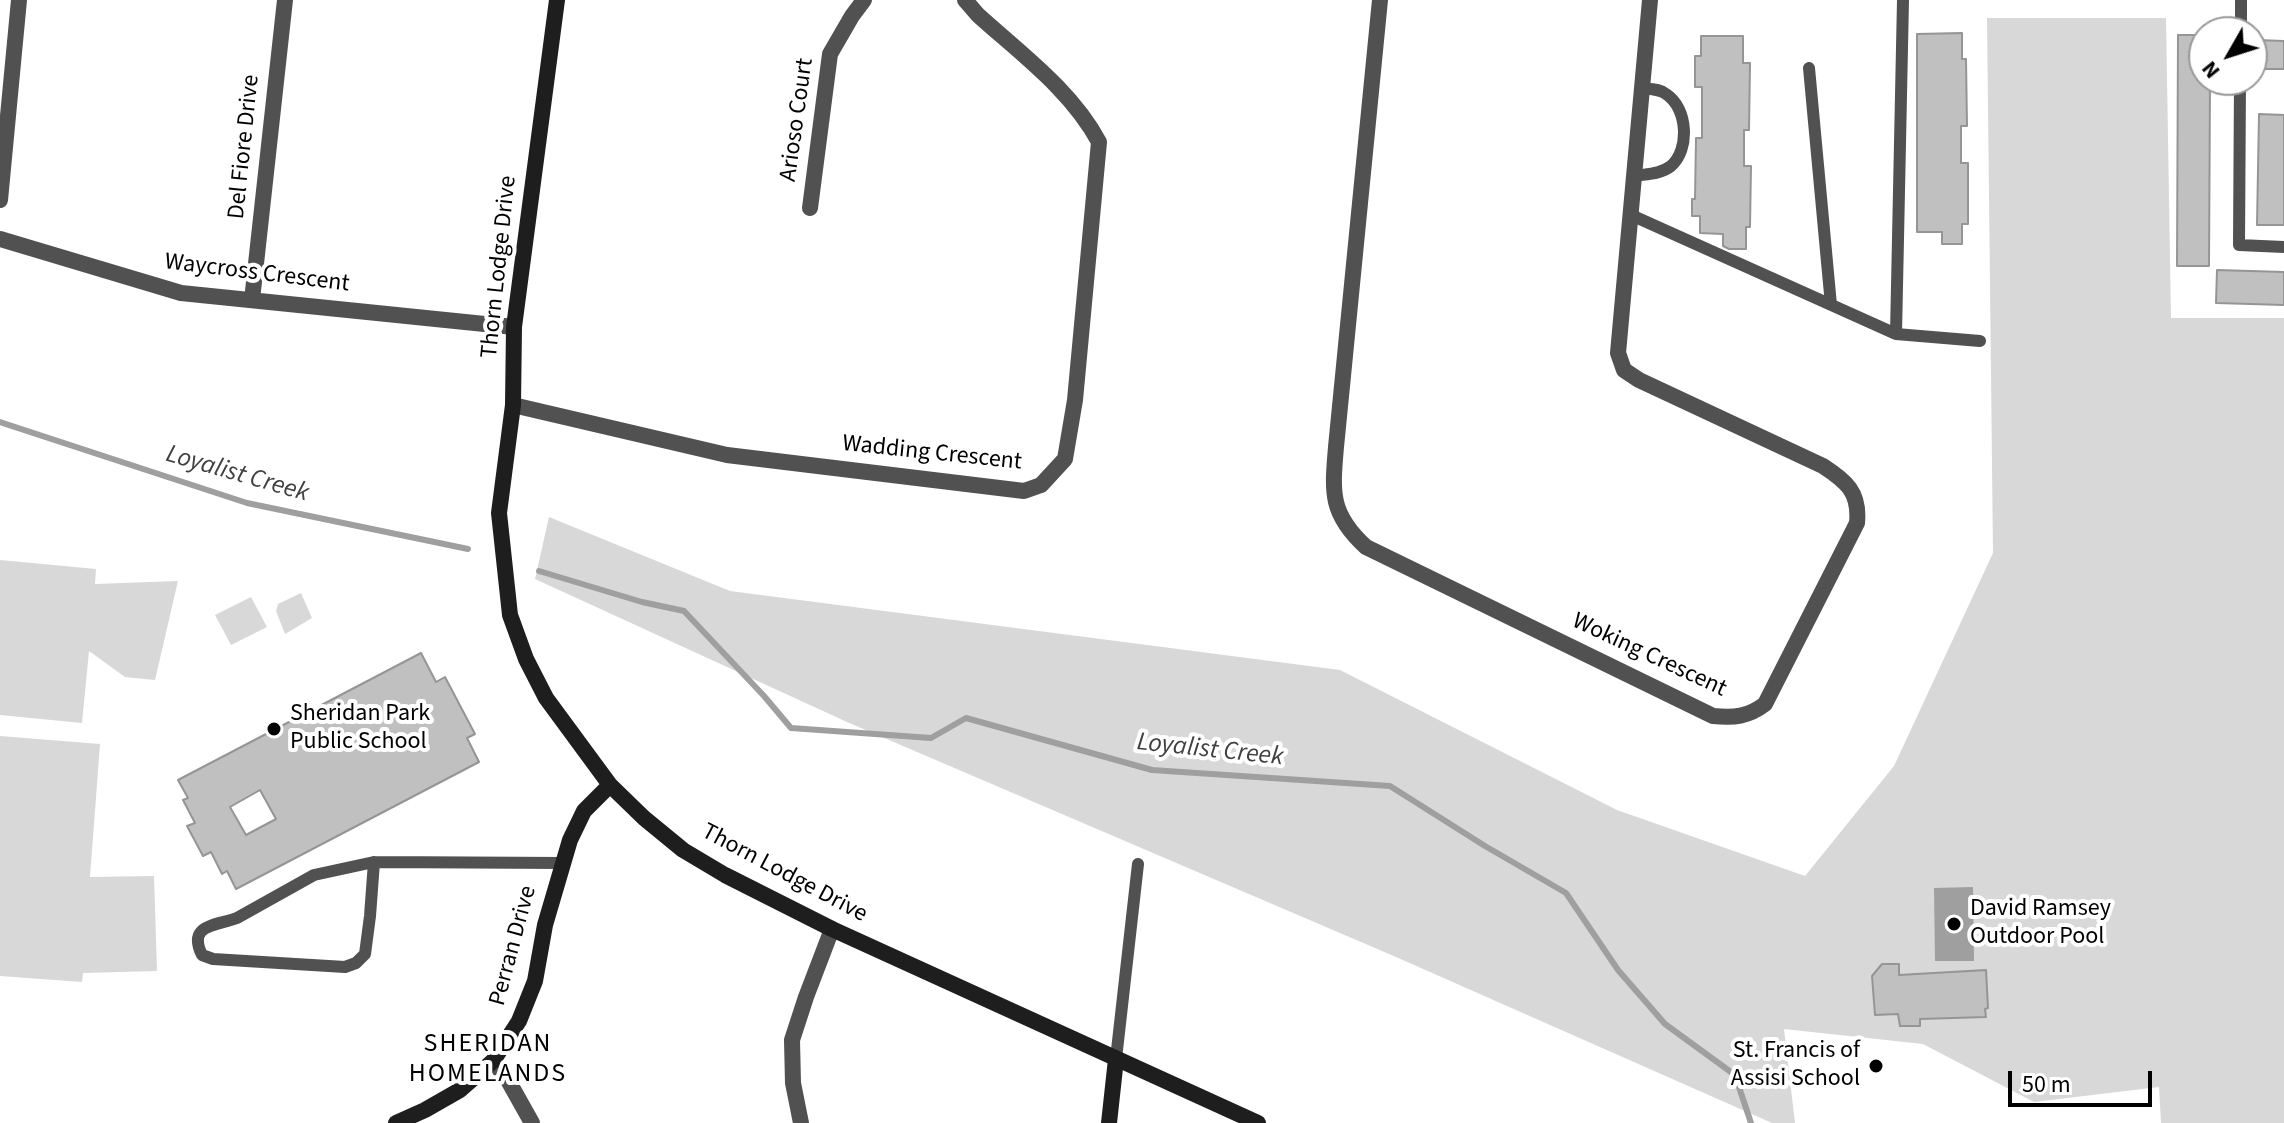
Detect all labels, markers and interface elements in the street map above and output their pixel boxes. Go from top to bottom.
north arrow [2188,16,2268,96]
text: N [2194,54,2228,86]
street label: Arioso Court [775,56,821,184]
street label: Del Fiore Drive [223,73,267,221]
street label: Thorn Lodge Drive [476,174,524,360]
street label: Waycross Crescent [163,248,351,300]
street label: Wadding Crescent [841,430,1023,478]
water label: Loyalist Creek [162,440,312,510]
street label: Woking Crescent [1567,608,1731,704]
place label: Sheridan Park Public School [290,701,430,757]
marker: Sheridan Park Public School [265,720,283,738]
water label: Loyalist Creek [1135,728,1285,774]
street label: Thorn Lodge Drive [696,818,872,930]
street label: Perran Drive [484,883,544,1009]
place label: David Ramsey Outdoor Pool [1970,896,2111,952]
marker: David Ramsey Outdoor Pool [1945,915,1963,933]
district label: SHERIDAN HOMELANDS [409,1029,567,1090]
place label: St. Francis of Assisi School [1731,1038,1860,1094]
scale bar [2012,1055,2156,1105]
marker: St. Francis of Assisi School [1867,1057,1885,1075]
text: 50 m [2022,1067,2071,1102]

